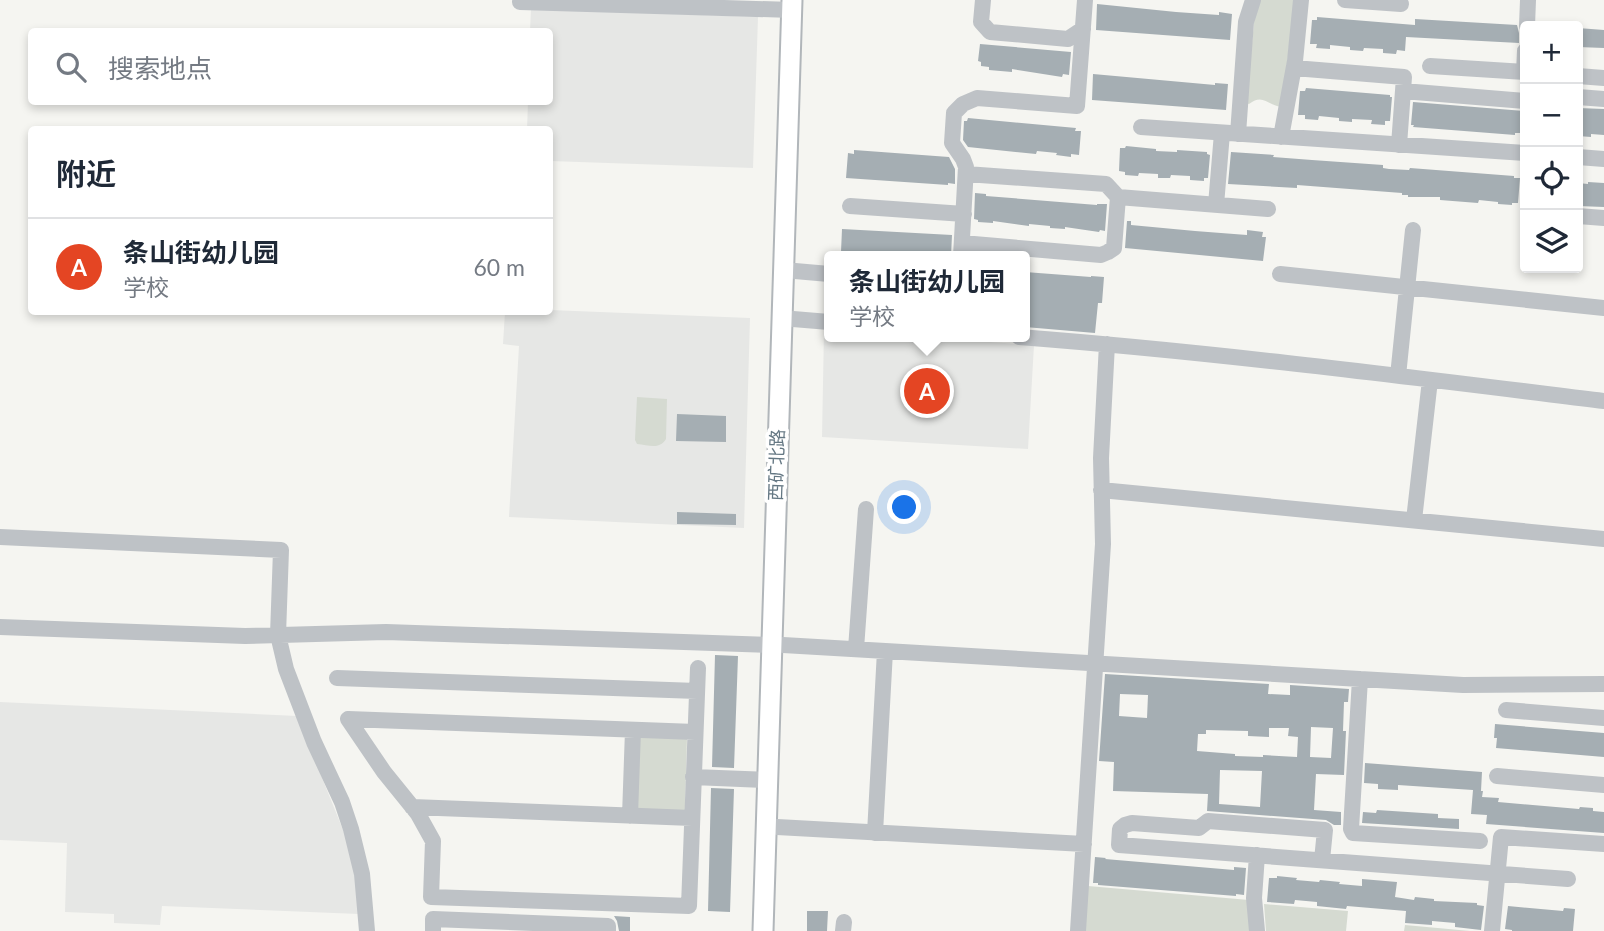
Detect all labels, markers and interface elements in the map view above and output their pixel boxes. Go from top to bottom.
map controls [1520,21,1583,273]
button: + [1520,21,1583,84]
search box [28,28,553,105]
icon: search [52,48,90,86]
text: 搜索地点 [108,52,212,84]
button: − [1520,84,1583,147]
button: locate [1520,147,1583,210]
text: 附近 [56,155,116,191]
button: layers [1520,210,1583,273]
text: 条山街幼儿园 [123,236,279,268]
popup [824,251,1030,342]
text: A [71,253,87,281]
text: 60 m [474,253,525,281]
text: 条山街幼儿园 [849,265,1005,297]
text: 学校 [123,273,169,301]
text: 学校 [849,302,895,330]
pin: A [904,365,950,417]
street label: 西矿北路 [764,429,788,501]
your location [887,490,921,524]

